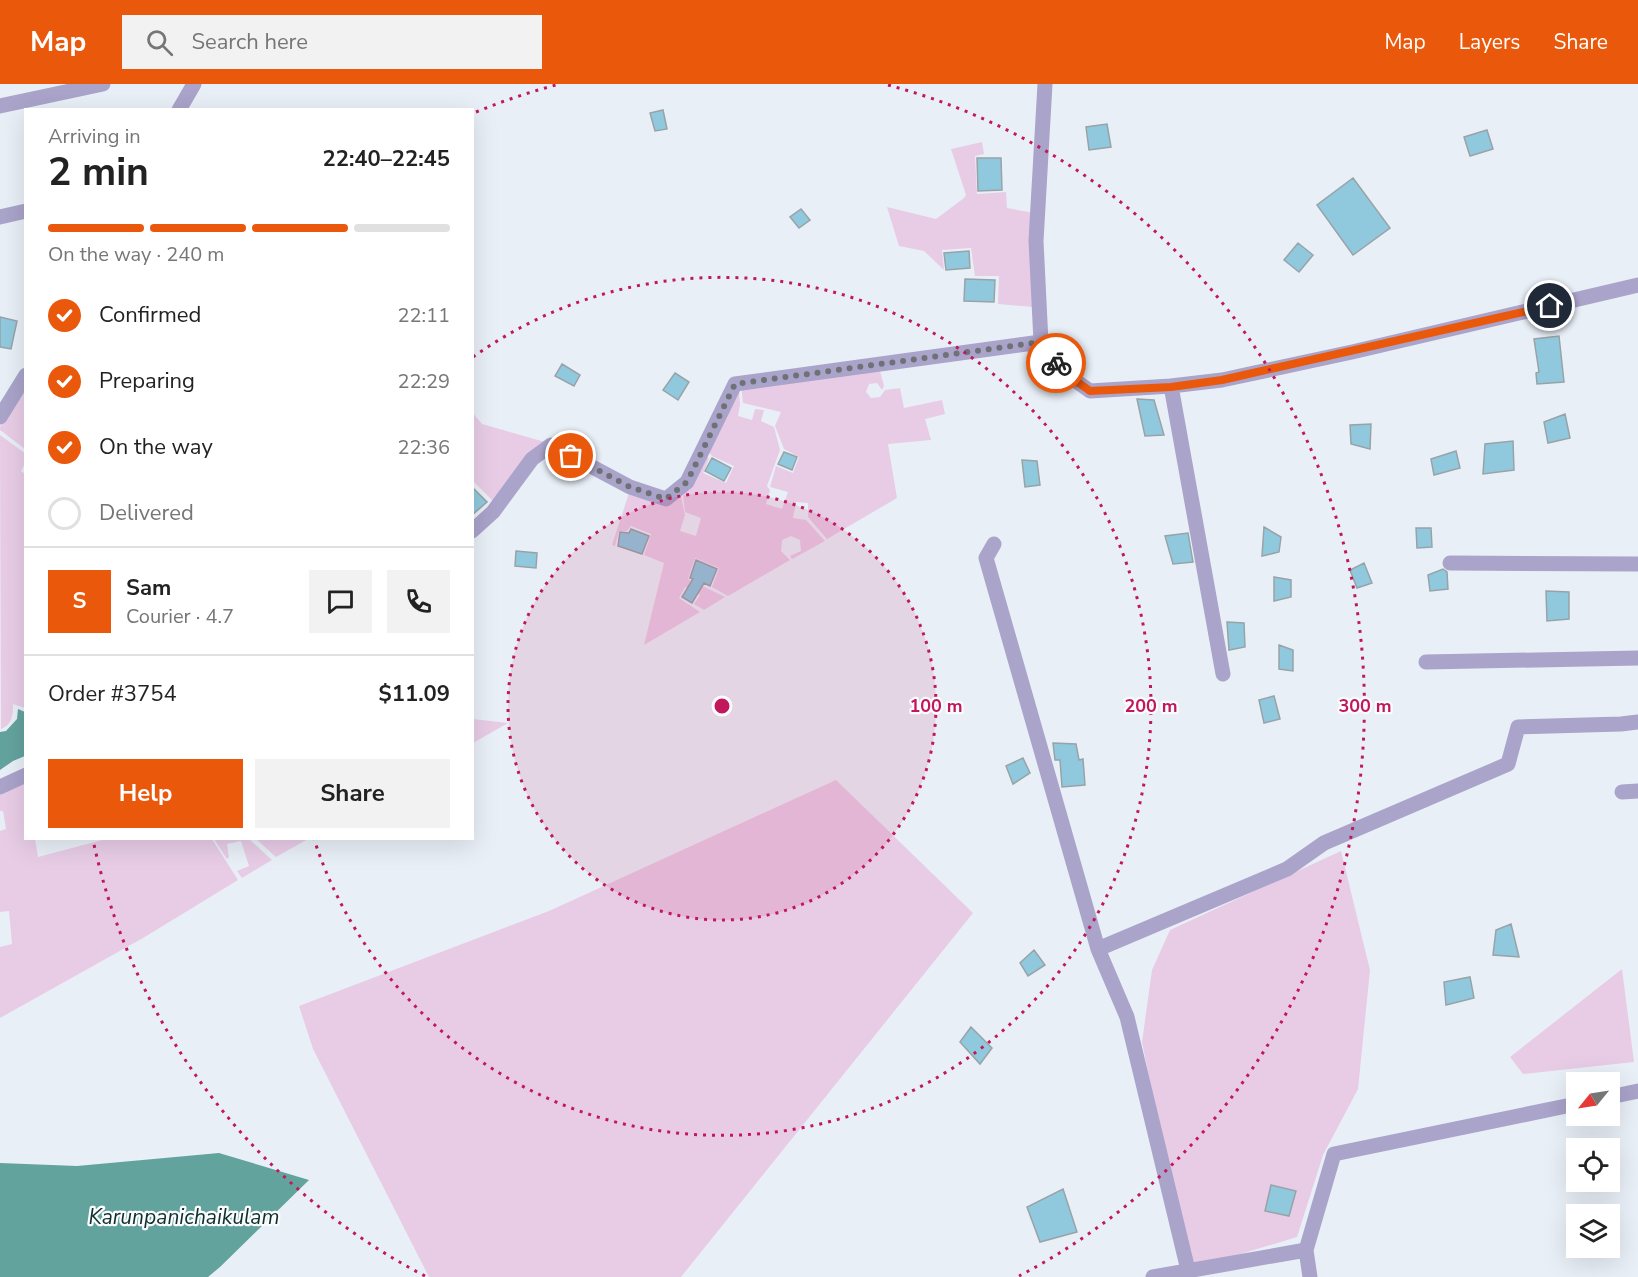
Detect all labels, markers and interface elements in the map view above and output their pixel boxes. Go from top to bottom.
search box [122,15,542,69]
text: Map [30,23,86,61]
icon: search [143,26,176,59]
text: Search here [191,27,308,57]
text: Map [1384,28,1426,56]
text: Layers [1459,28,1520,56]
text: Share [1553,28,1608,56]
text: Arriving in [48,123,141,150]
text: 22:40–22:45 [322,144,450,174]
text: 2 min [48,146,149,199]
text: On the way · 240 m [48,241,224,268]
pin [1524,280,1575,331]
icon: home [1533,289,1566,322]
icon: check [48,299,81,332]
text: Confirmed [99,300,201,330]
text: 22:11 [397,302,450,329]
courier [1026,333,1086,393]
icon: bike [1040,347,1073,380]
icon: check [48,365,81,398]
text: Preparing [99,366,195,396]
text: 22:29 [397,368,450,395]
pin [545,430,596,481]
icon: check [48,431,81,464]
text: On the way [99,432,213,462]
text: 22:36 [397,434,450,461]
icon: bag [554,439,587,472]
text: Delivered [99,498,194,528]
button: chat [309,570,372,633]
button: phone [387,570,450,633]
text: Sam [126,573,171,603]
text: S [73,586,86,616]
text: Courier · 4.7 [126,603,234,630]
text: Order #3754 [48,679,177,709]
text: $11.09 [379,679,450,709]
text: 100 m [909,694,963,718]
text: 200 m [1124,694,1178,718]
text: 300 m [1338,694,1392,718]
centre of rings [712,696,732,716]
button: Help [48,759,243,828]
button: Share [255,759,450,828]
north arrow [1566,1072,1620,1126]
map controls [1566,1072,1620,1258]
button: locate [1566,1138,1620,1192]
water label: Karunpanichaikulam [89,1203,279,1231]
button: layers [1566,1204,1620,1258]

